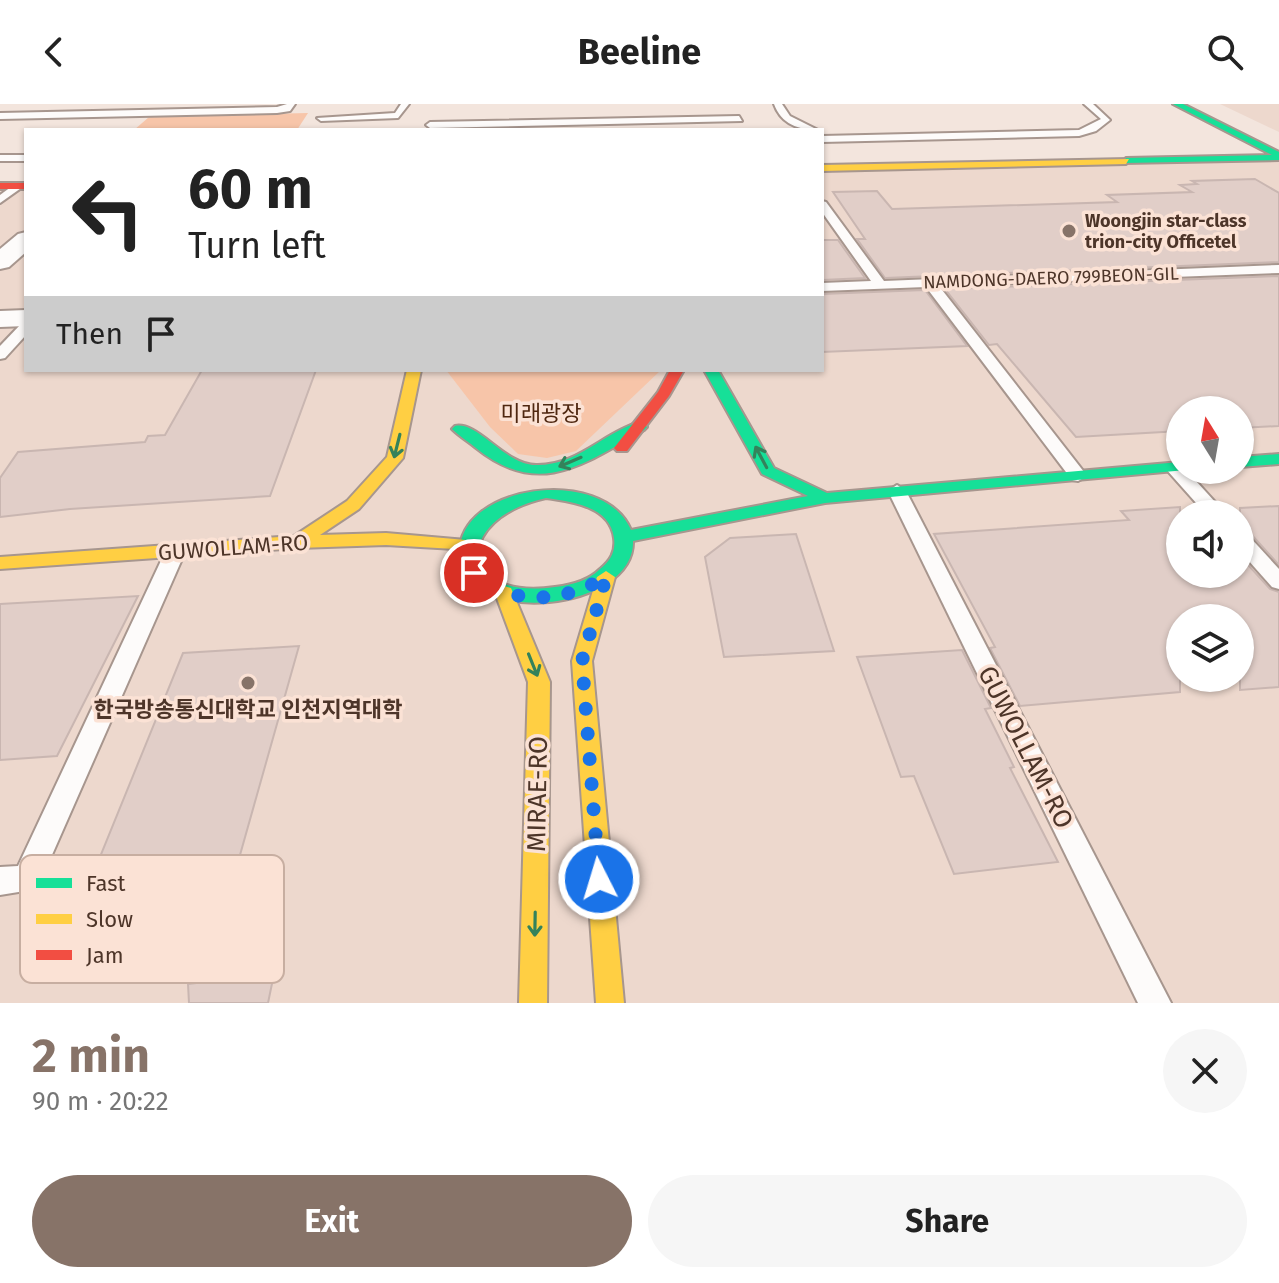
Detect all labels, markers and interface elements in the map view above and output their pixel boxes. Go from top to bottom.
icon: back [32,30,76,74]
text: Beeline [578,30,701,74]
icon: search [1203,30,1247,74]
text: 60 m [188,156,313,223]
icon: left [56,160,160,264]
place label: Woongjin star-class trion-city Officetel [1085,210,1247,253]
marker: Woongjin star-class trion-city Officetel [1060,222,1078,240]
text: Turn left [188,224,326,268]
street label: NAMDONG-DAERO 799BEON-GIL [923,263,1179,293]
icon: arrive [139,312,183,356]
text: Then [56,316,123,352]
north arrow [1166,396,1254,484]
map controls [1166,396,1254,692]
park label: 미래광장 [501,400,581,427]
one-way arrow [389,433,404,458]
one-way arrow [753,446,768,470]
one-way arrow [558,456,582,470]
button: sound [1166,500,1254,588]
street label: GUWOLLAM-RO [157,529,309,566]
pin [440,539,508,607]
icon: arrive [452,551,496,595]
button: layers [1166,604,1254,692]
one-way arrow [527,652,541,677]
street label: GUWOLLAM-RO [971,661,1080,834]
marker: 한국방송통신대학교 인천지역대학 [239,674,257,692]
place label: 한국방송통신대학교 인천지역대학 [94,696,402,723]
street label: MIRAE-RO [521,736,554,852]
position arrow [557,837,641,921]
legend [20,855,284,983]
text: Fast [86,870,126,897]
text: Slow [86,906,133,933]
one-way arrow [527,910,543,937]
text: Jam [86,942,124,969]
text: 2 min [32,1027,150,1085]
button: close [1163,1029,1247,1113]
text: 90 m · 20:22 [32,1086,169,1117]
button: Exit [32,1175,632,1267]
button: Share [648,1175,1247,1267]

